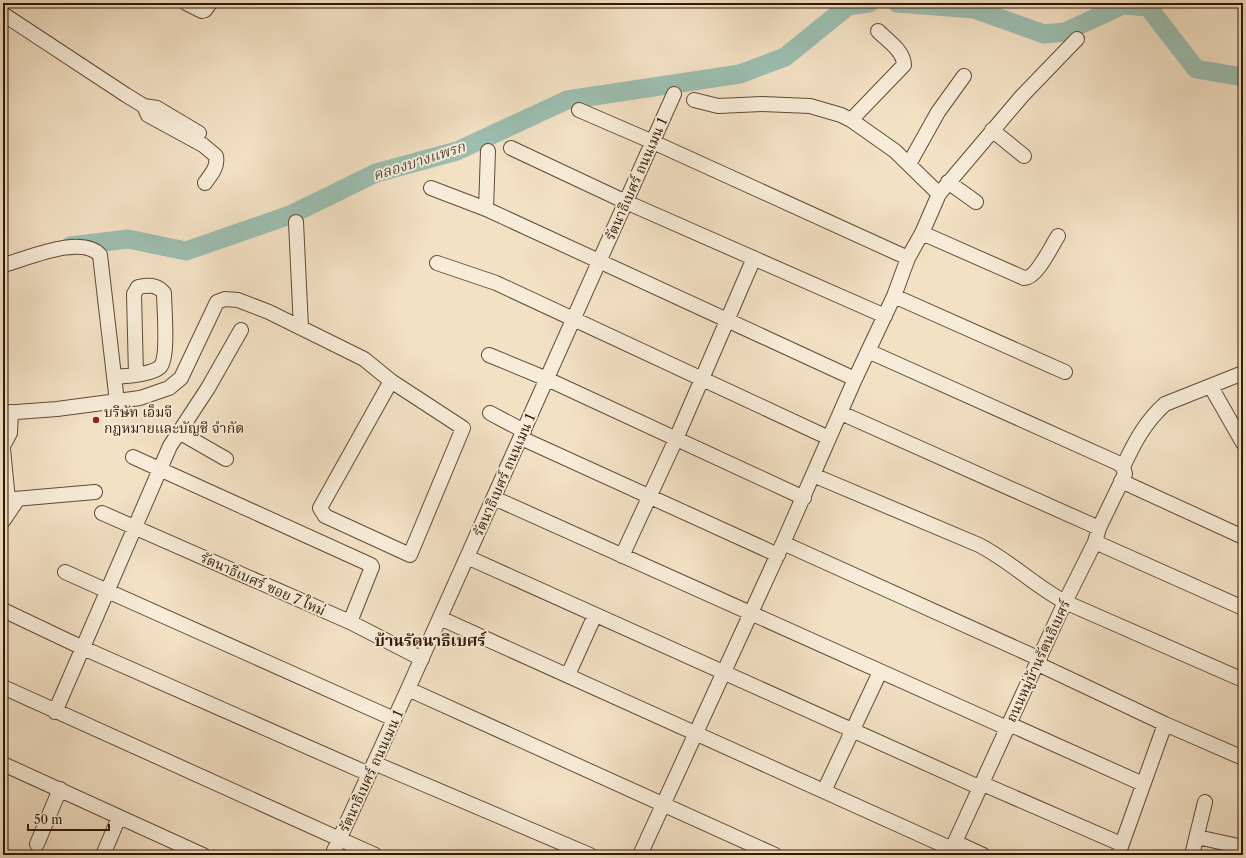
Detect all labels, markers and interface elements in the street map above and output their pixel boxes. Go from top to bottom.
street label: รัตนาธิเบศร์ ถนนเมน 1 [601,115,671,243]
water label: คลองบางแพรก [370,136,468,184]
place label: บริษัท เอ็มจี กฎหมายและบัญชี จำกัด [104,403,244,437]
street label: รัตนาธิเบศร์ ถนนเมน 1 [469,411,539,539]
marker: บริษัท เอ็มจี กฎหมายและบัญชี จำกัด [91,415,101,425]
street label: รัตนาธิเบศร์ ซอย 7 ใหม่ [198,547,329,620]
street label: ถนนหมู่บ้านรัตนธิเบศร์ [1002,596,1074,725]
district label: บ้านรัตนาธิเบศร์ [375,630,487,650]
street label: รัตนาธิเบศร์ ถนนเมน 1 [335,707,407,835]
scale bar [28,806,109,832]
text: 50 m [34,812,63,827]

